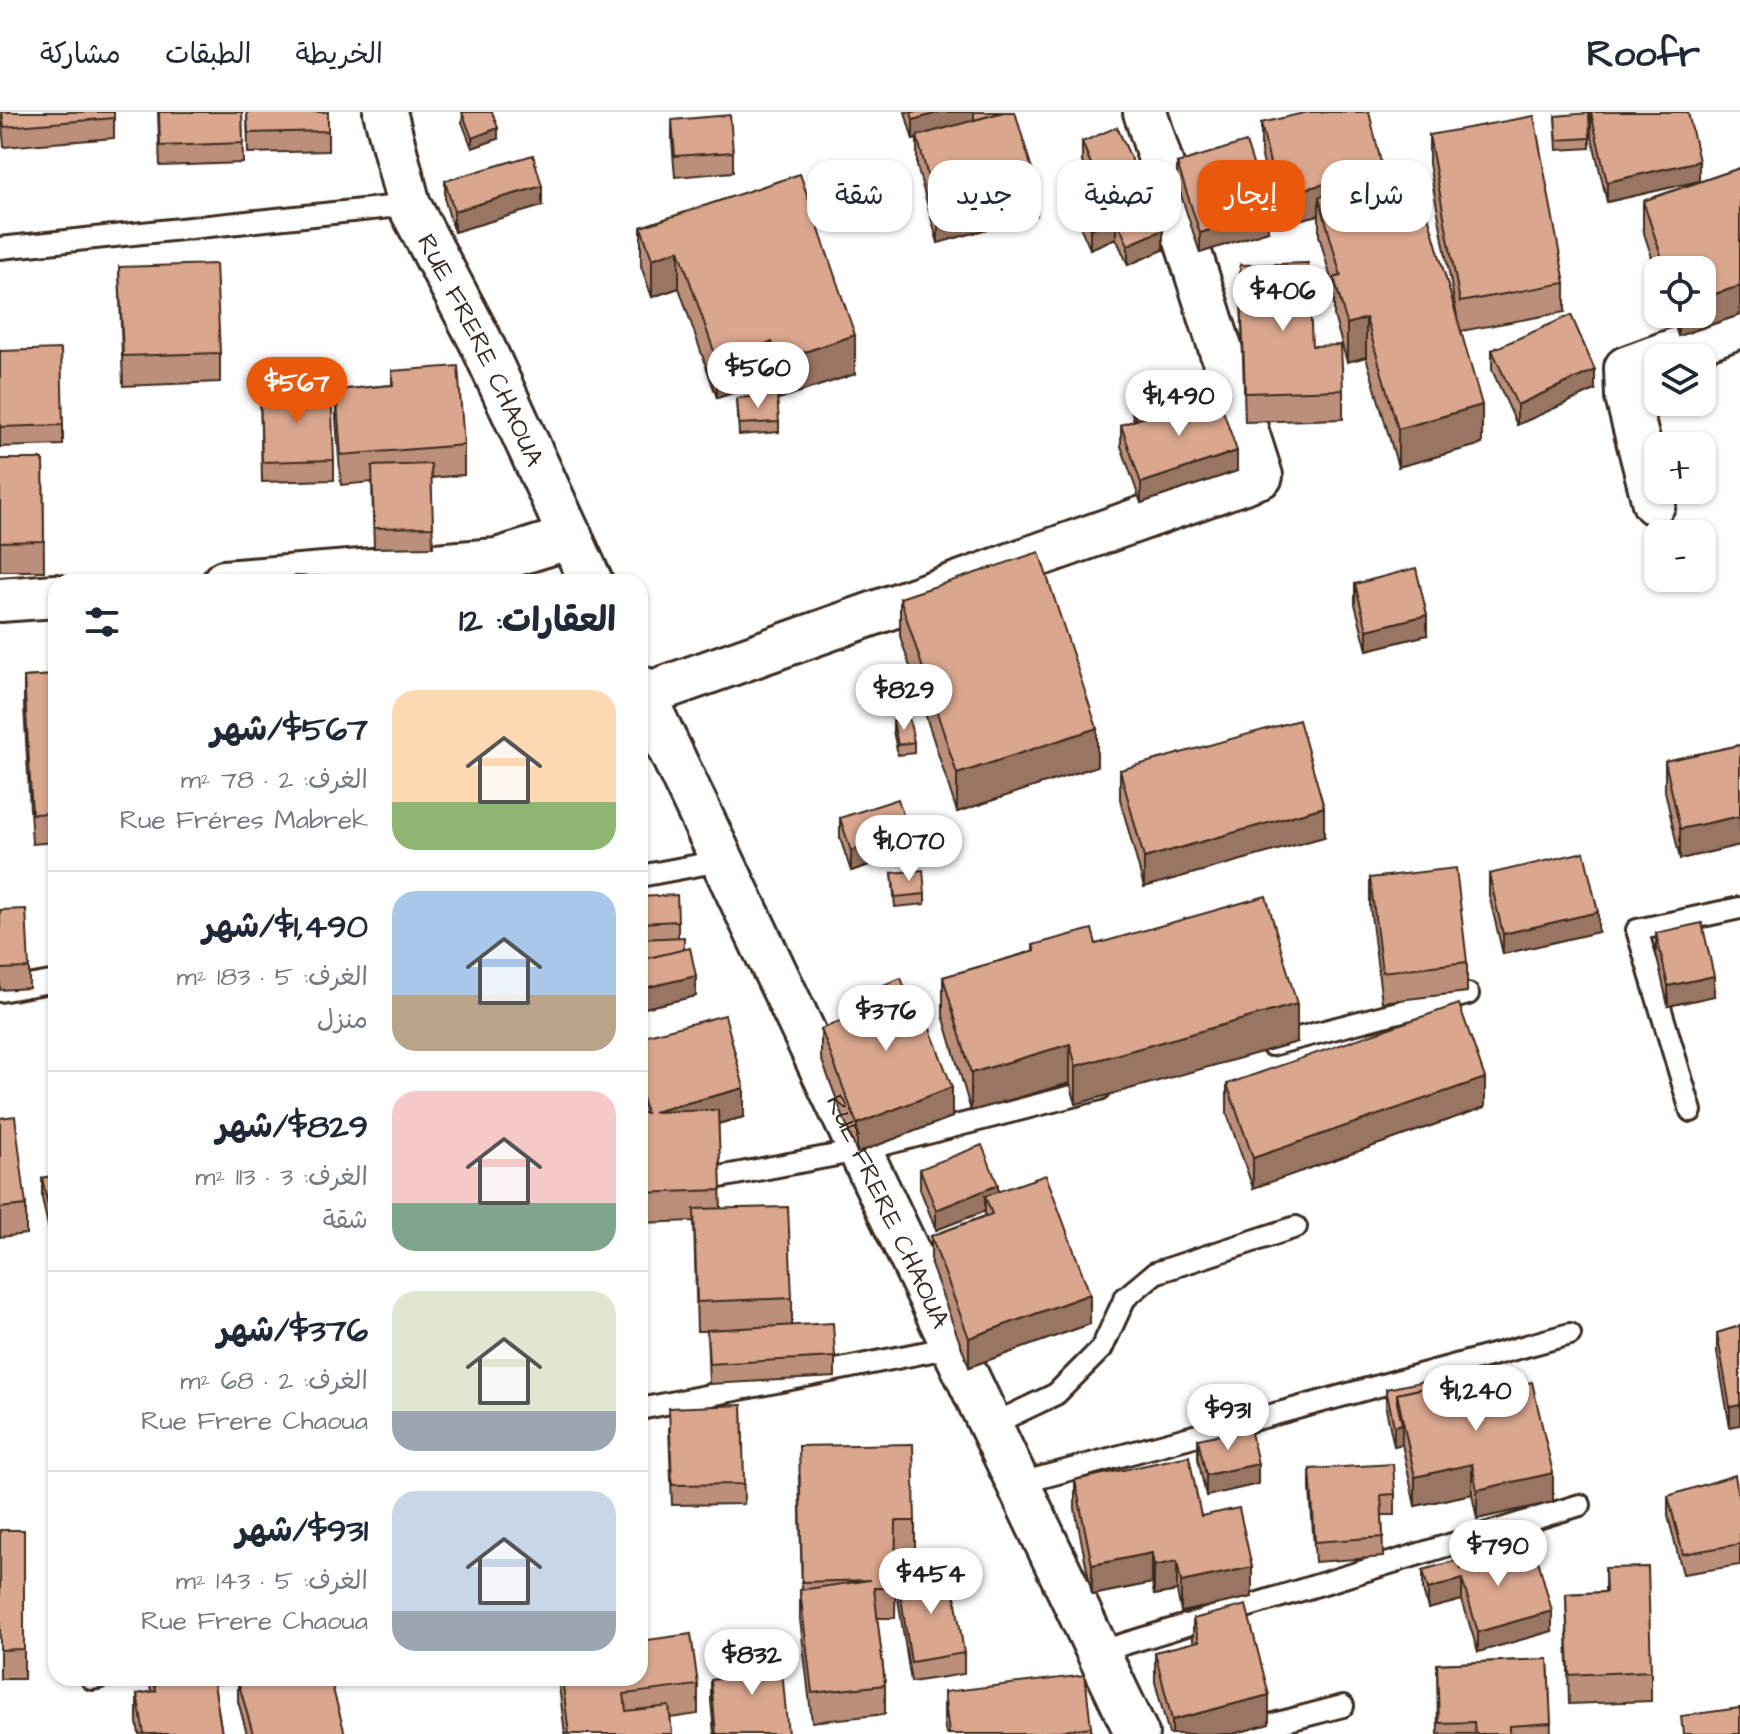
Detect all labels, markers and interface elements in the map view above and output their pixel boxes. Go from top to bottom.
text: Roofr [1587,29,1700,81]
text: مشاركة [40,35,121,74]
text: الطبقات [165,35,251,74]
text: الخريطة [295,35,383,74]
chip: شقة [807,160,912,232]
chip: جديد [928,160,1041,232]
chip: تصفية [1057,160,1181,232]
chip: إيجار [1197,160,1305,232]
chip: شراء [1321,160,1432,232]
street label: RUE FRERE CHAOUA [408,228,553,473]
map controls [1644,256,1716,592]
button: locate [1644,256,1716,328]
pin: $406 [1236,265,1330,333]
text: $406 [1251,273,1315,309]
pin: $560 [711,342,805,410]
button: layers [1644,344,1716,416]
text: $560 [725,350,791,386]
pin: $567 [250,357,344,425]
text: $567 [264,365,330,401]
pin: $1,490 [1114,370,1244,438]
text: $1,490 [1143,378,1215,414]
button: + [1644,432,1716,504]
button: − [1644,520,1716,592]
text: العقارات: 12 [459,597,616,645]
icon: filters [80,600,124,644]
pin: $829 [857,664,951,732]
text: $829 [873,672,935,708]
text: $567/شهر [211,706,368,754]
icon: home [456,722,552,818]
text: الغرف: 2 · 78 m² [181,762,368,798]
text: Rue Fréres Mabrek [120,802,368,838]
pin: $1,070 [844,815,974,883]
text: $1,070 [873,823,945,859]
text: $1,490/شهر [203,903,368,951]
icon: home [456,923,552,1019]
text: الغرف: 5 · 183 m² [177,959,368,995]
pin: $376 [839,985,933,1053]
text: $376 [856,993,916,1029]
text: منزل [317,1002,368,1038]
street label: RUE FRERE CHAOUA [817,1089,959,1335]
text: $829/شهر [216,1103,368,1151]
icon: home [456,1123,552,1219]
text: الغرف: 3 · 113 m² [195,1159,368,1195]
text: شقة [323,1202,368,1238]
text: $376/شهر [218,1307,368,1355]
icon: home [456,1323,552,1419]
text: الغرف: 2 · 68 m² [180,1363,368,1399]
pin: $1,240 [1411,1365,1541,1433]
text: $1,240 [1440,1373,1512,1409]
pin: $931 [1181,1384,1275,1452]
text: $931 [1205,1392,1251,1428]
text: Rue Frere Chaoua [141,1403,368,1439]
text: $931/شهر [236,1507,368,1555]
pin: $790 [1451,1520,1545,1588]
icon: home [456,1523,552,1619]
text: $790 [1467,1528,1529,1564]
pin: $454 [884,1548,978,1616]
text: $454 [897,1556,965,1592]
text: الغرف: 5 · 143 m² [176,1563,368,1599]
text: Rue Frere Chaoua [141,1603,368,1639]
pin: $832 [705,1629,799,1697]
text: $832 [722,1637,782,1673]

